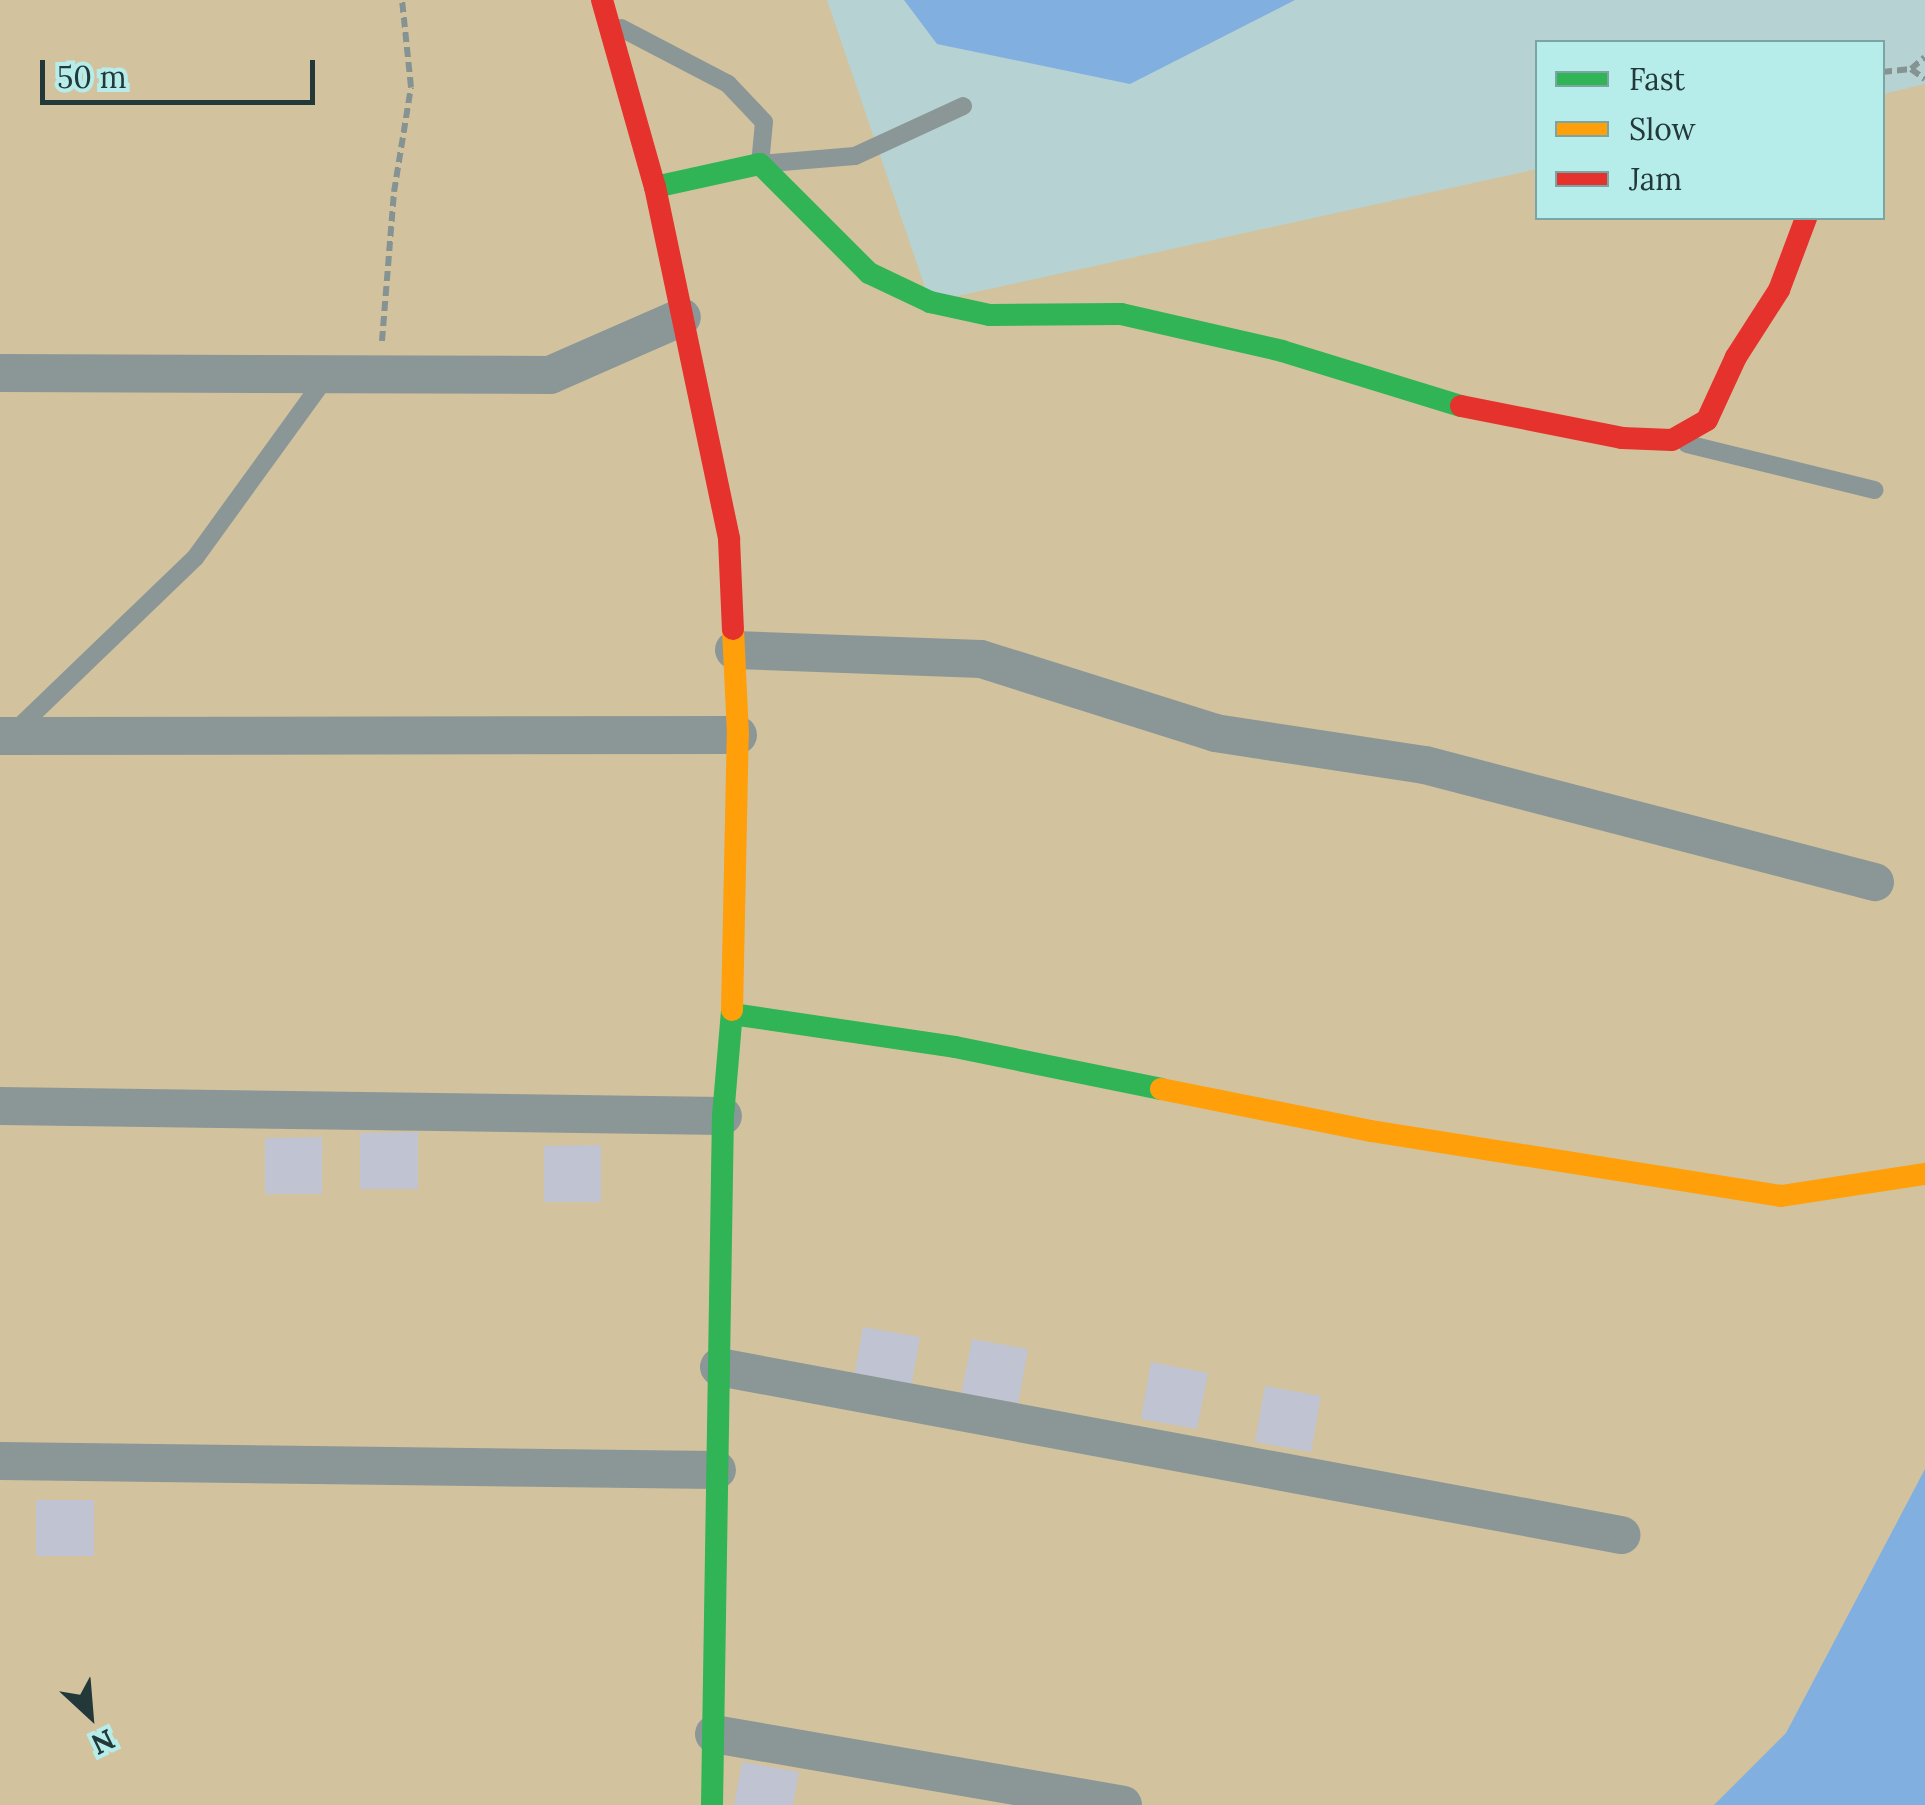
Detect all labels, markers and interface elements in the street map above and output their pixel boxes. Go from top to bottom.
scale bar [45,40,320,102]
legend [1535,40,1885,220]
text: 50 m [57,58,127,96]
text: Fast [1629,60,1685,98]
text: Slow [1629,110,1695,148]
text: Jam [1629,160,1682,198]
north arrow [40,1665,140,1765]
text: N [86,1721,121,1763]

